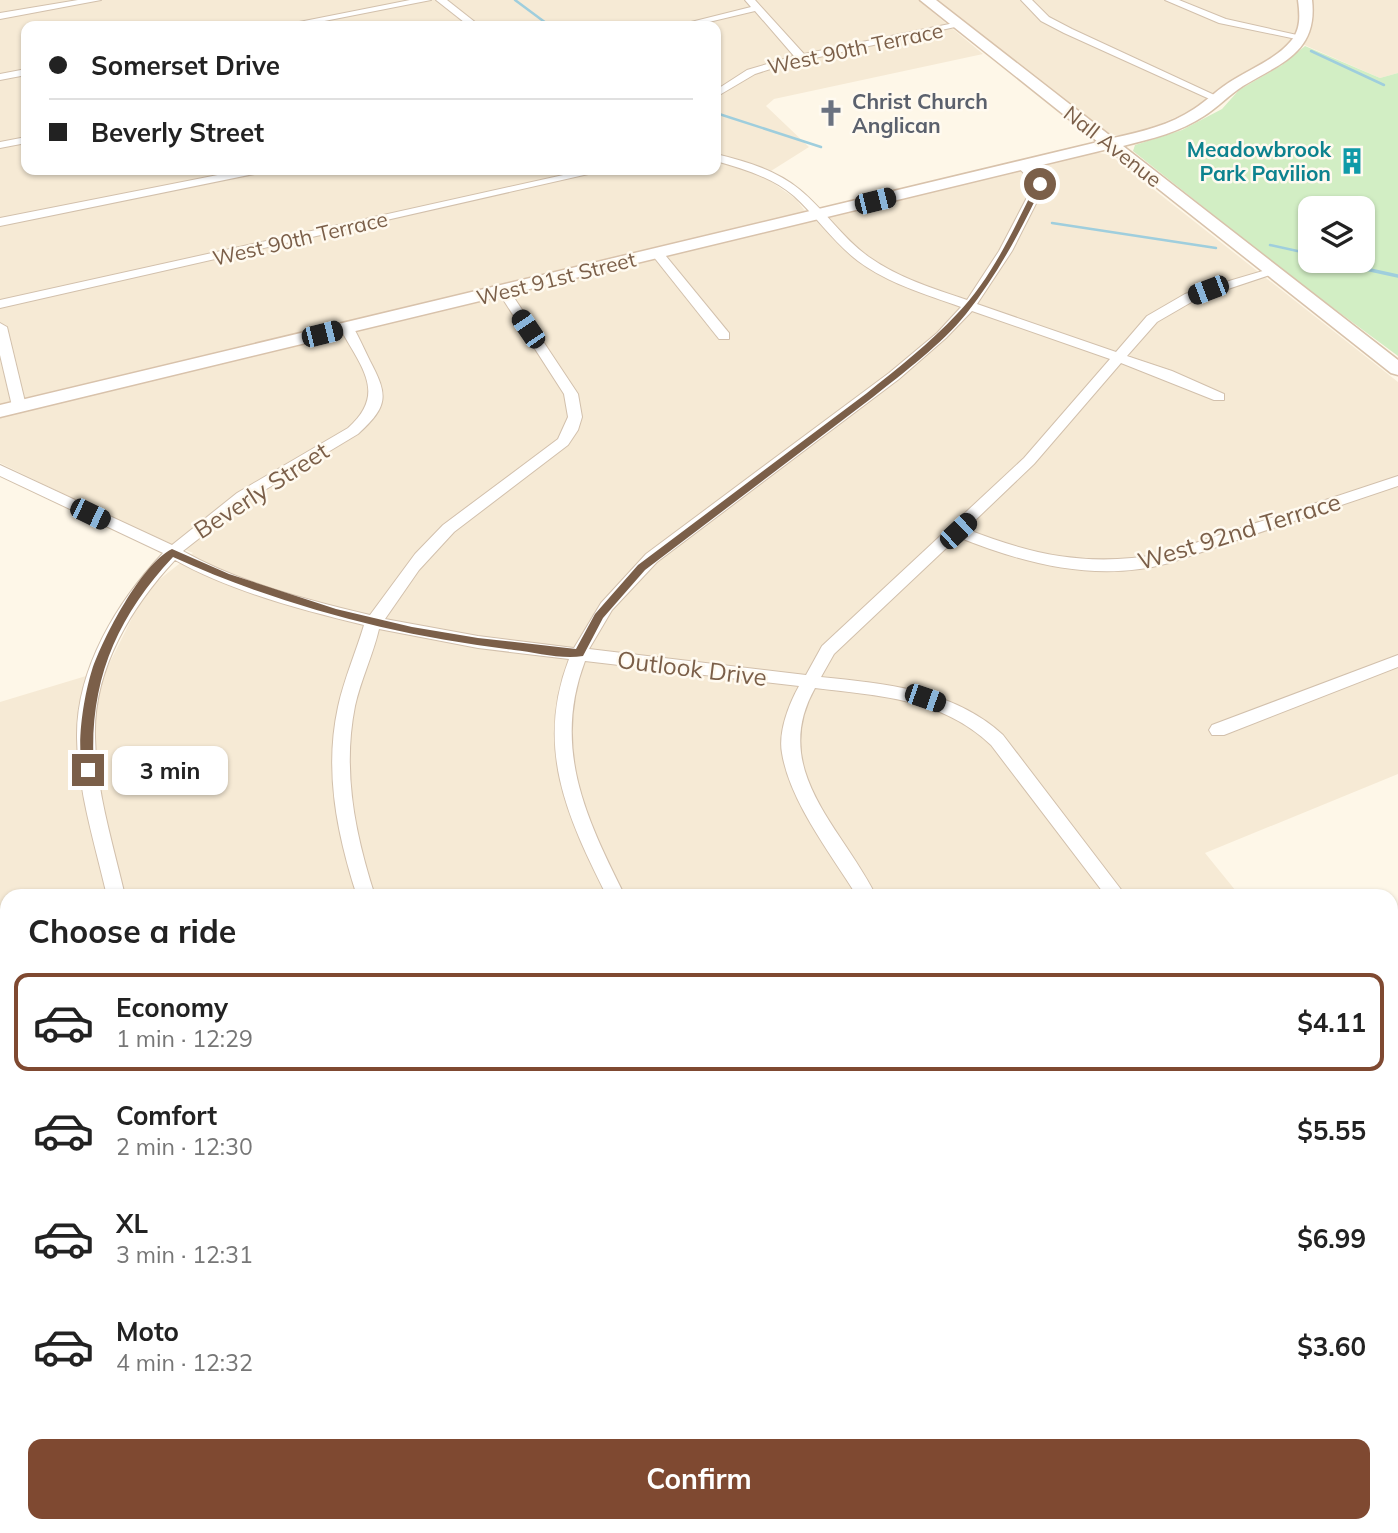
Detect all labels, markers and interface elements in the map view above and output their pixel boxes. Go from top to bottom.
street label: West 90th Terrace [765,17,945,79]
text: Somerset Drive [91,49,280,82]
place label: Christ Church Anglican [852,88,988,138]
church icon: Christ Church Anglican [816,98,846,128]
street label: Nall Avenue [1059,100,1167,192]
text: Beverly Street [91,116,264,149]
place label: Meadowbrook Park Pavilion [1187,136,1331,186]
building icon: Meadowbrook Park Pavilion [1337,146,1367,176]
route start [1024,168,1056,200]
car [853,186,898,216]
map controls [1298,196,1375,273]
button: layers [1298,196,1375,273]
street label: West 90th Terrace [210,205,390,271]
street label: West 91st Street [474,246,638,310]
car [1185,273,1232,307]
car [508,306,549,352]
car [300,319,345,349]
street label: Beverly Street [188,435,334,545]
street label: West 92nd Terrace [1134,486,1344,576]
car [67,495,114,533]
car [936,509,981,553]
street label: Outlook Drive [615,644,769,692]
car [902,681,949,715]
callout: 3 min [112,746,228,794]
route end [72,754,104,786]
text: 3 min [140,756,200,785]
text: Choose a ride [28,911,236,951]
icon: car [32,991,95,1054]
text: Economy [116,991,228,1024]
text: $4.11 [1297,1006,1366,1039]
text: 1 min · 12:29 [116,1024,253,1053]
icon: car [32,1099,95,1162]
text: Comfort [116,1099,217,1132]
text: $5.55 [1297,1114,1366,1147]
text: 2 min · 12:30 [116,1132,253,1161]
icon: car [32,1207,95,1270]
text: XL [116,1207,148,1240]
text: $6.99 [1297,1222,1366,1255]
text: 3 min · 12:31 [116,1240,253,1269]
icon: car [32,1315,95,1378]
text: Moto [116,1315,179,1348]
text: $3.60 [1297,1330,1366,1363]
text: 4 min · 12:32 [116,1348,253,1377]
button: Confirm [28,1439,1370,1519]

